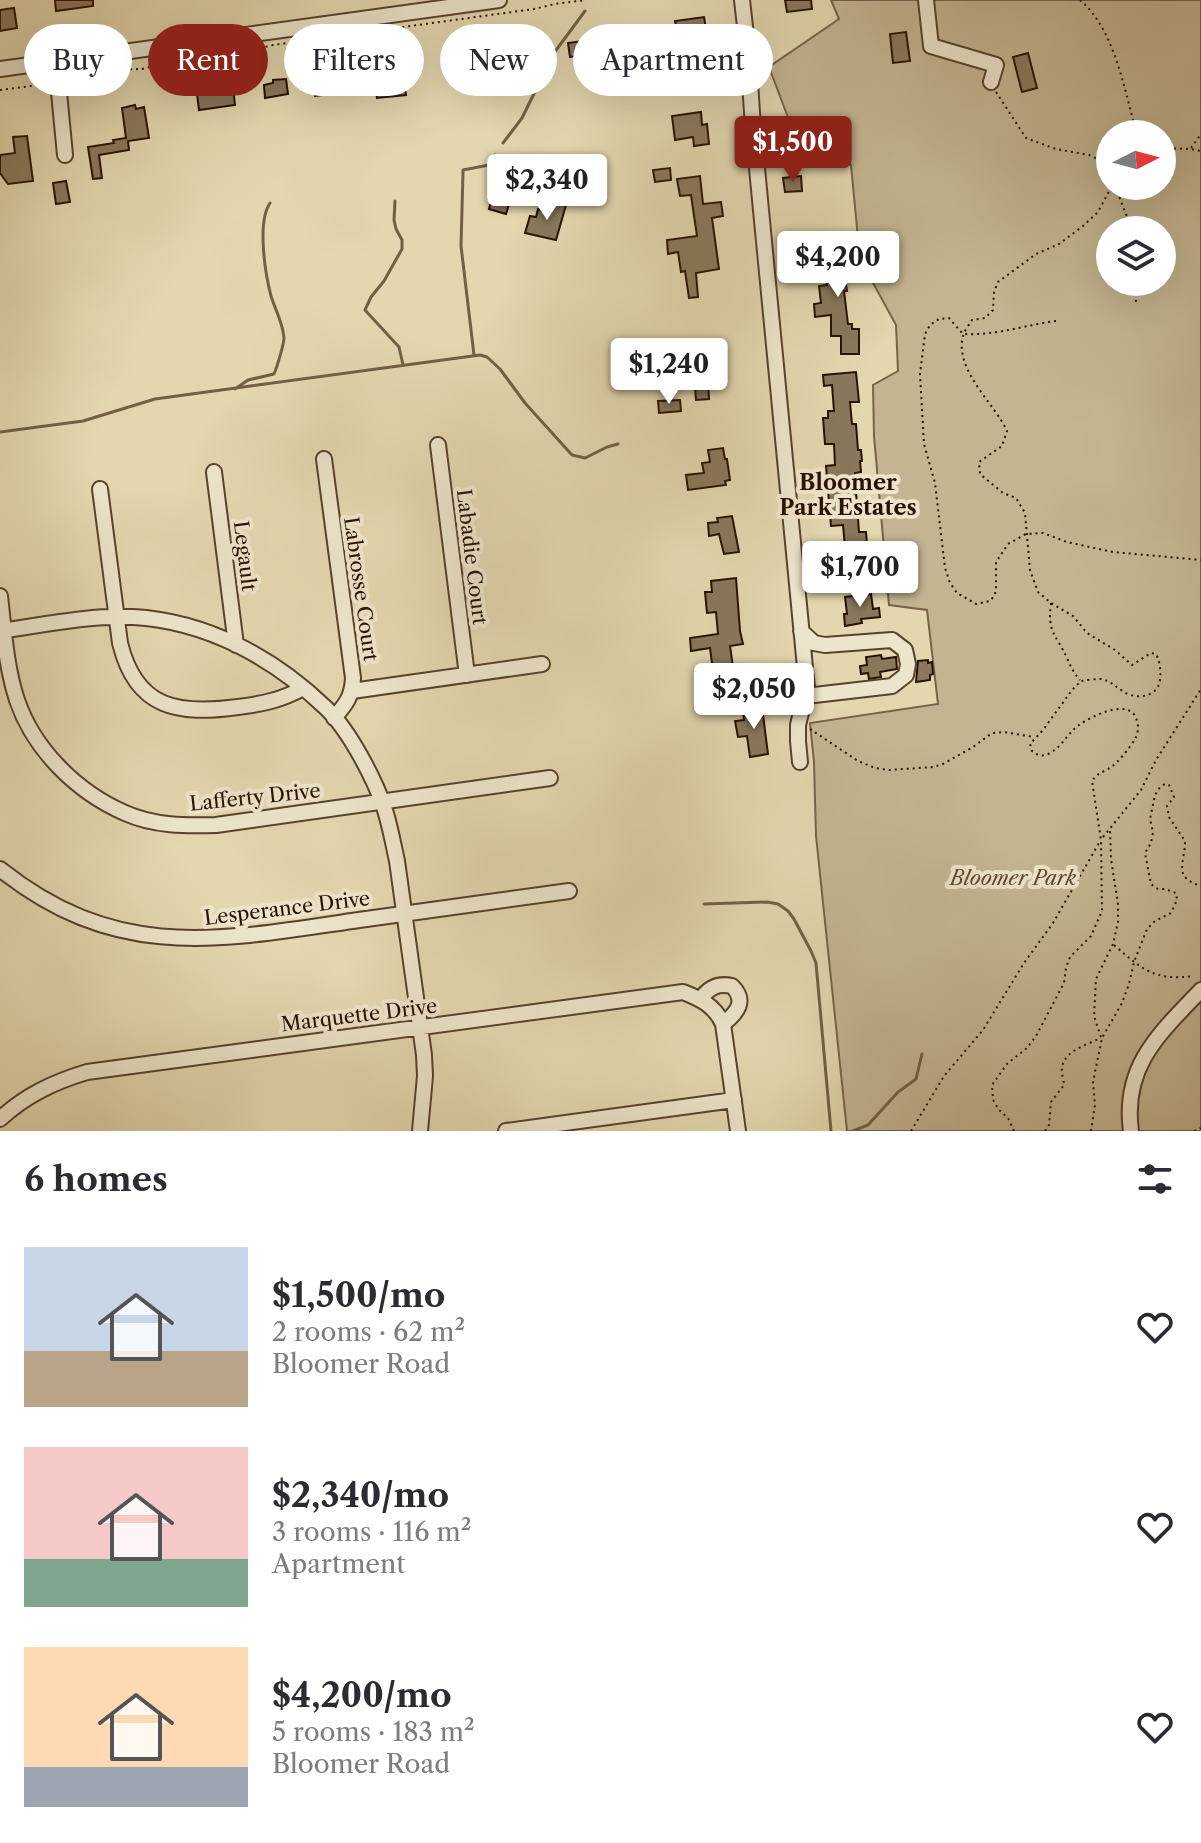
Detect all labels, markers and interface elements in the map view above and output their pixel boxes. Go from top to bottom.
chip: Buy [24,24,132,96]
chip: Rent [148,24,268,96]
chip: Filters [284,24,424,96]
chip: New [440,24,557,96]
chip: Apartment [573,24,773,96]
pin: $1,500 [728,116,858,184]
north arrow [1096,120,1176,200]
map controls [1096,120,1176,296]
text: $1,500 [753,126,833,158]
pin: $2,340 [482,154,612,222]
text: $2,340 [505,164,589,196]
button: layers [1096,216,1176,296]
pin: $4,200 [773,231,903,299]
text: $4,200 [795,241,881,273]
pin: $1,240 [604,338,734,406]
text: $1,240 [629,348,709,380]
district label: Bloomer Park Estates [779,469,917,521]
street label: Labadie Court [452,488,492,626]
street label: Labrosse Court [339,515,383,663]
street label: Legault [229,519,261,593]
pin: $1,700 [795,541,925,609]
text: $1,700 [820,551,900,583]
pin: $2,050 [689,663,819,731]
text: $2,050 [712,673,796,705]
street label: Lafferty Drive [188,778,322,816]
park label: Bloomer Park [948,866,1077,890]
street label: Lesperance Drive [203,886,371,930]
street label: Marquette Drive [280,994,438,1036]
icon: filters [1133,1157,1177,1201]
text: 6 homes [24,1158,168,1200]
text: $1,500/mo [272,1274,445,1316]
icon: home [88,1279,184,1375]
icon: heart [1133,1305,1177,1349]
text: 2 rooms · 62 m² [272,1316,465,1348]
text: Bloomer Road [272,1348,450,1380]
text: $2,340/mo [272,1474,449,1516]
icon: home [88,1479,184,1575]
icon: heart [1133,1505,1177,1549]
text: 3 rooms · 116 m² [272,1516,471,1548]
text: Apartment [272,1548,405,1580]
text: $4,200/mo [272,1674,452,1716]
icon: home [88,1679,184,1775]
icon: heart [1133,1705,1177,1749]
text: 5 rooms · 183 m² [272,1716,475,1748]
text: Bloomer Road [272,1748,450,1780]

